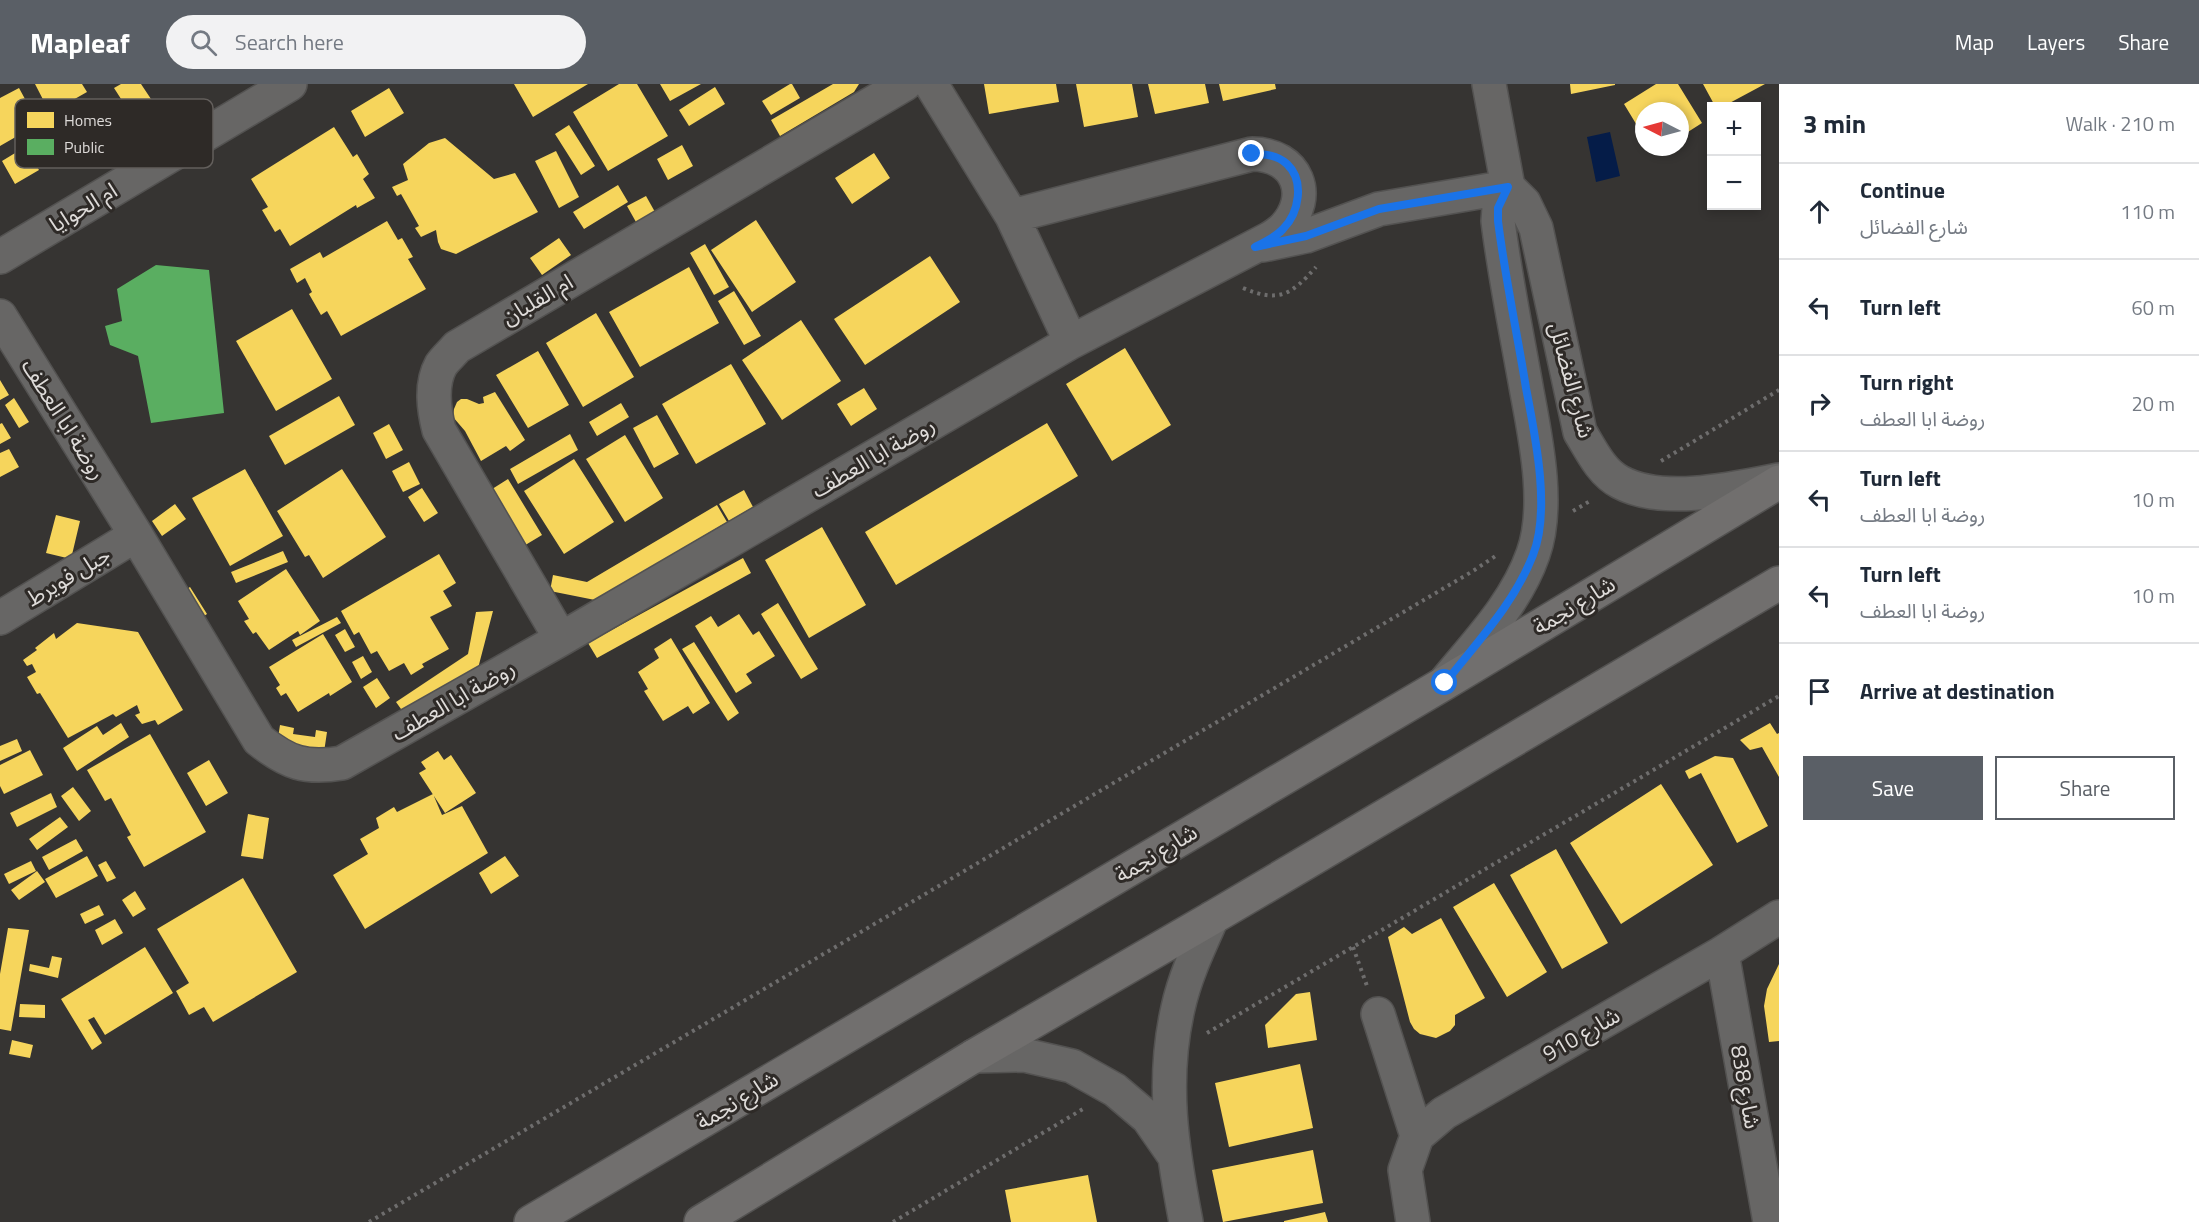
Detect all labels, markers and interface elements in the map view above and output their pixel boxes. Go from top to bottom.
search box [166,15,586,69]
text: Mapleaf [30,21,130,64]
text: Search here [235,25,344,59]
icon: search [187,26,220,59]
text: Map [1955,26,1994,58]
text: Layers [2027,26,2085,58]
text: Share [2118,26,2169,58]
legend [15,99,213,168]
north arrow [1635,102,1689,156]
map controls [1707,102,1761,210]
button: + [1707,102,1761,156]
text: 3 min [1803,104,1866,143]
text: Homes [64,108,112,132]
text: Walk · 210 m [2066,108,2175,139]
text: Public [64,135,105,159]
route end [1238,140,1264,166]
button: − [1707,156,1761,210]
street label: ام الحوايا [42,173,124,241]
text: Continue [1860,173,1945,207]
icon: ahead [1803,195,1836,228]
text: 110 m [2120,196,2175,227]
text: شارع الفضائل [1860,211,1968,242]
street label: ام القلبان [495,265,579,333]
text: Turn left [1860,290,1941,324]
icon: left [1803,291,1836,324]
text: 60 m [2131,292,2175,323]
street label: شارع الفضائل [1540,318,1604,442]
street label: روضة ابا العطف [13,352,115,486]
text: Turn right [1860,365,1954,399]
icon: right [1803,387,1836,420]
text: 20 m [2131,388,2175,419]
text: روضة ابا العطف [1860,403,1985,434]
street label: روضة ابا العطف [805,408,941,506]
text: Turn left [1860,461,1941,495]
icon: left [1803,483,1836,516]
text: 10 m [2131,484,2175,515]
text: روضة ابا العطف [1860,499,1985,530]
street label: جبل فويرط [19,537,117,615]
text: Turn left [1860,557,1941,591]
street label: شارع نجمة [1526,567,1622,643]
icon: left [1803,579,1836,612]
text: 10 m [2131,580,2175,611]
text: روضة ابا العطف [1860,595,1985,626]
street label: روضة ابا العطف [385,651,521,749]
route start [1431,669,1457,695]
text: Arrive at destination [1860,674,2055,708]
icon: arrive [1803,675,1836,708]
button: Save [1803,756,1983,820]
button: Share [1995,756,2175,820]
street label: شارع نجمة [1108,815,1204,891]
street label: شارع 910 [1536,998,1626,1070]
street label: شارع 838 [1722,1042,1770,1132]
street label: شارع نجمة [689,1062,785,1138]

